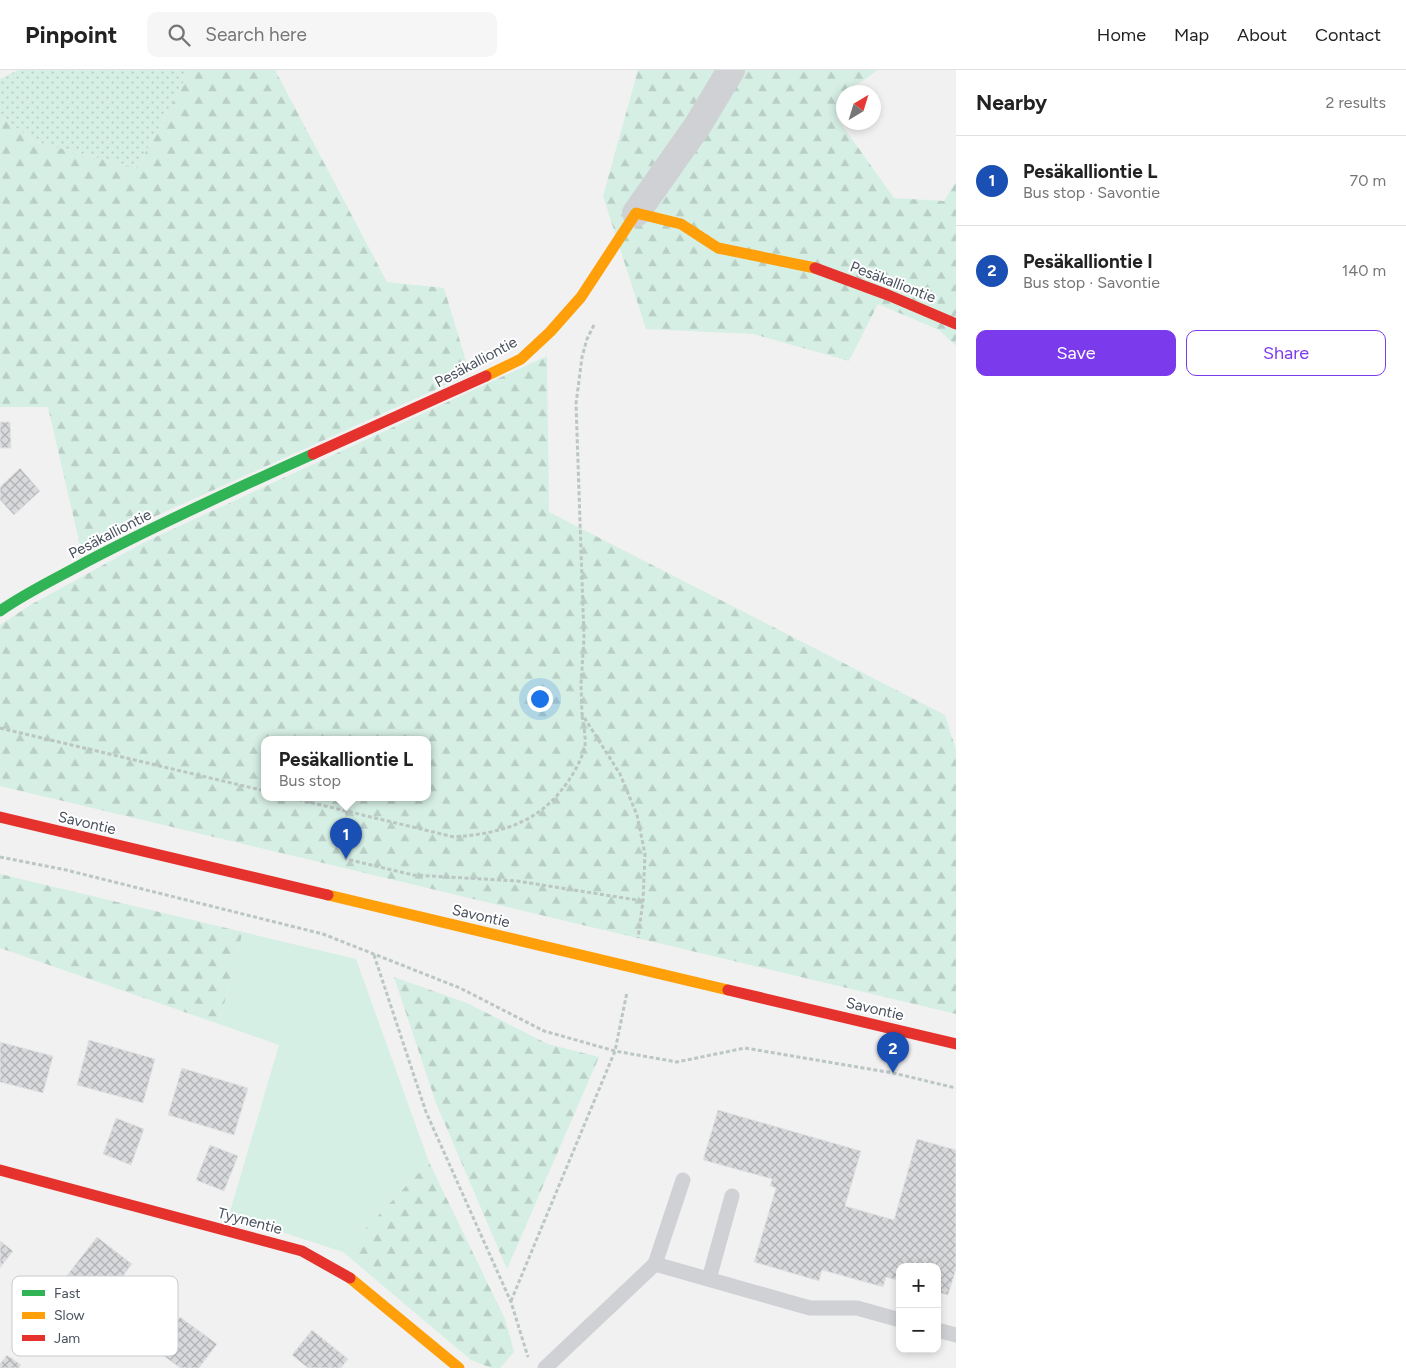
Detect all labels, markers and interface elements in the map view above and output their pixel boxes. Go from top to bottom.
search box [147,12,497,57]
text: Pinpoint [25,20,117,49]
icon: search [165,21,193,49]
text: Search here [205,23,307,46]
text: Home [1097,24,1146,46]
text: Map [1174,24,1209,46]
text: About [1237,24,1287,46]
text: Contact [1315,24,1381,46]
north arrow [836,85,881,130]
text: Nearby [976,90,1047,115]
text: 2 results [1326,93,1386,112]
text: Pesäkalliontie L [1023,160,1158,183]
text: 1 [989,171,995,190]
text: 70 m [1350,171,1386,190]
text: Bus stop · Savontie [1023,183,1160,202]
text: Pesäkalliontie I [1023,250,1153,273]
street label: Pesäkalliontie [847,257,939,307]
text: 2 [987,261,997,280]
text: 140 m [1342,261,1386,280]
text: Bus stop · Savontie [1023,273,1160,292]
button: Save [976,330,1176,376]
button: Share [1186,330,1386,376]
street label: Pesäkalliontie [432,333,520,391]
street label: Pesäkalliontie [66,505,154,563]
your location [527,686,553,712]
popup [261,736,431,801]
text: Pesäkalliontie L [279,748,413,771]
text: Bus stop [279,771,341,790]
street label: Savontie [56,808,118,838]
pin: 1 [330,818,362,859]
street label: Savontie [450,901,512,931]
street label: Savontie [844,994,906,1024]
pin: 2 [877,1032,909,1073]
street label: Tyynentie [216,1204,284,1238]
map controls [896,1263,941,1353]
button: + [896,1263,941,1308]
legend [12,1276,178,1356]
text: Fast [54,1285,80,1302]
text: Slow [54,1307,85,1324]
button: − [896,1308,941,1353]
text: Jam [54,1330,80,1347]

